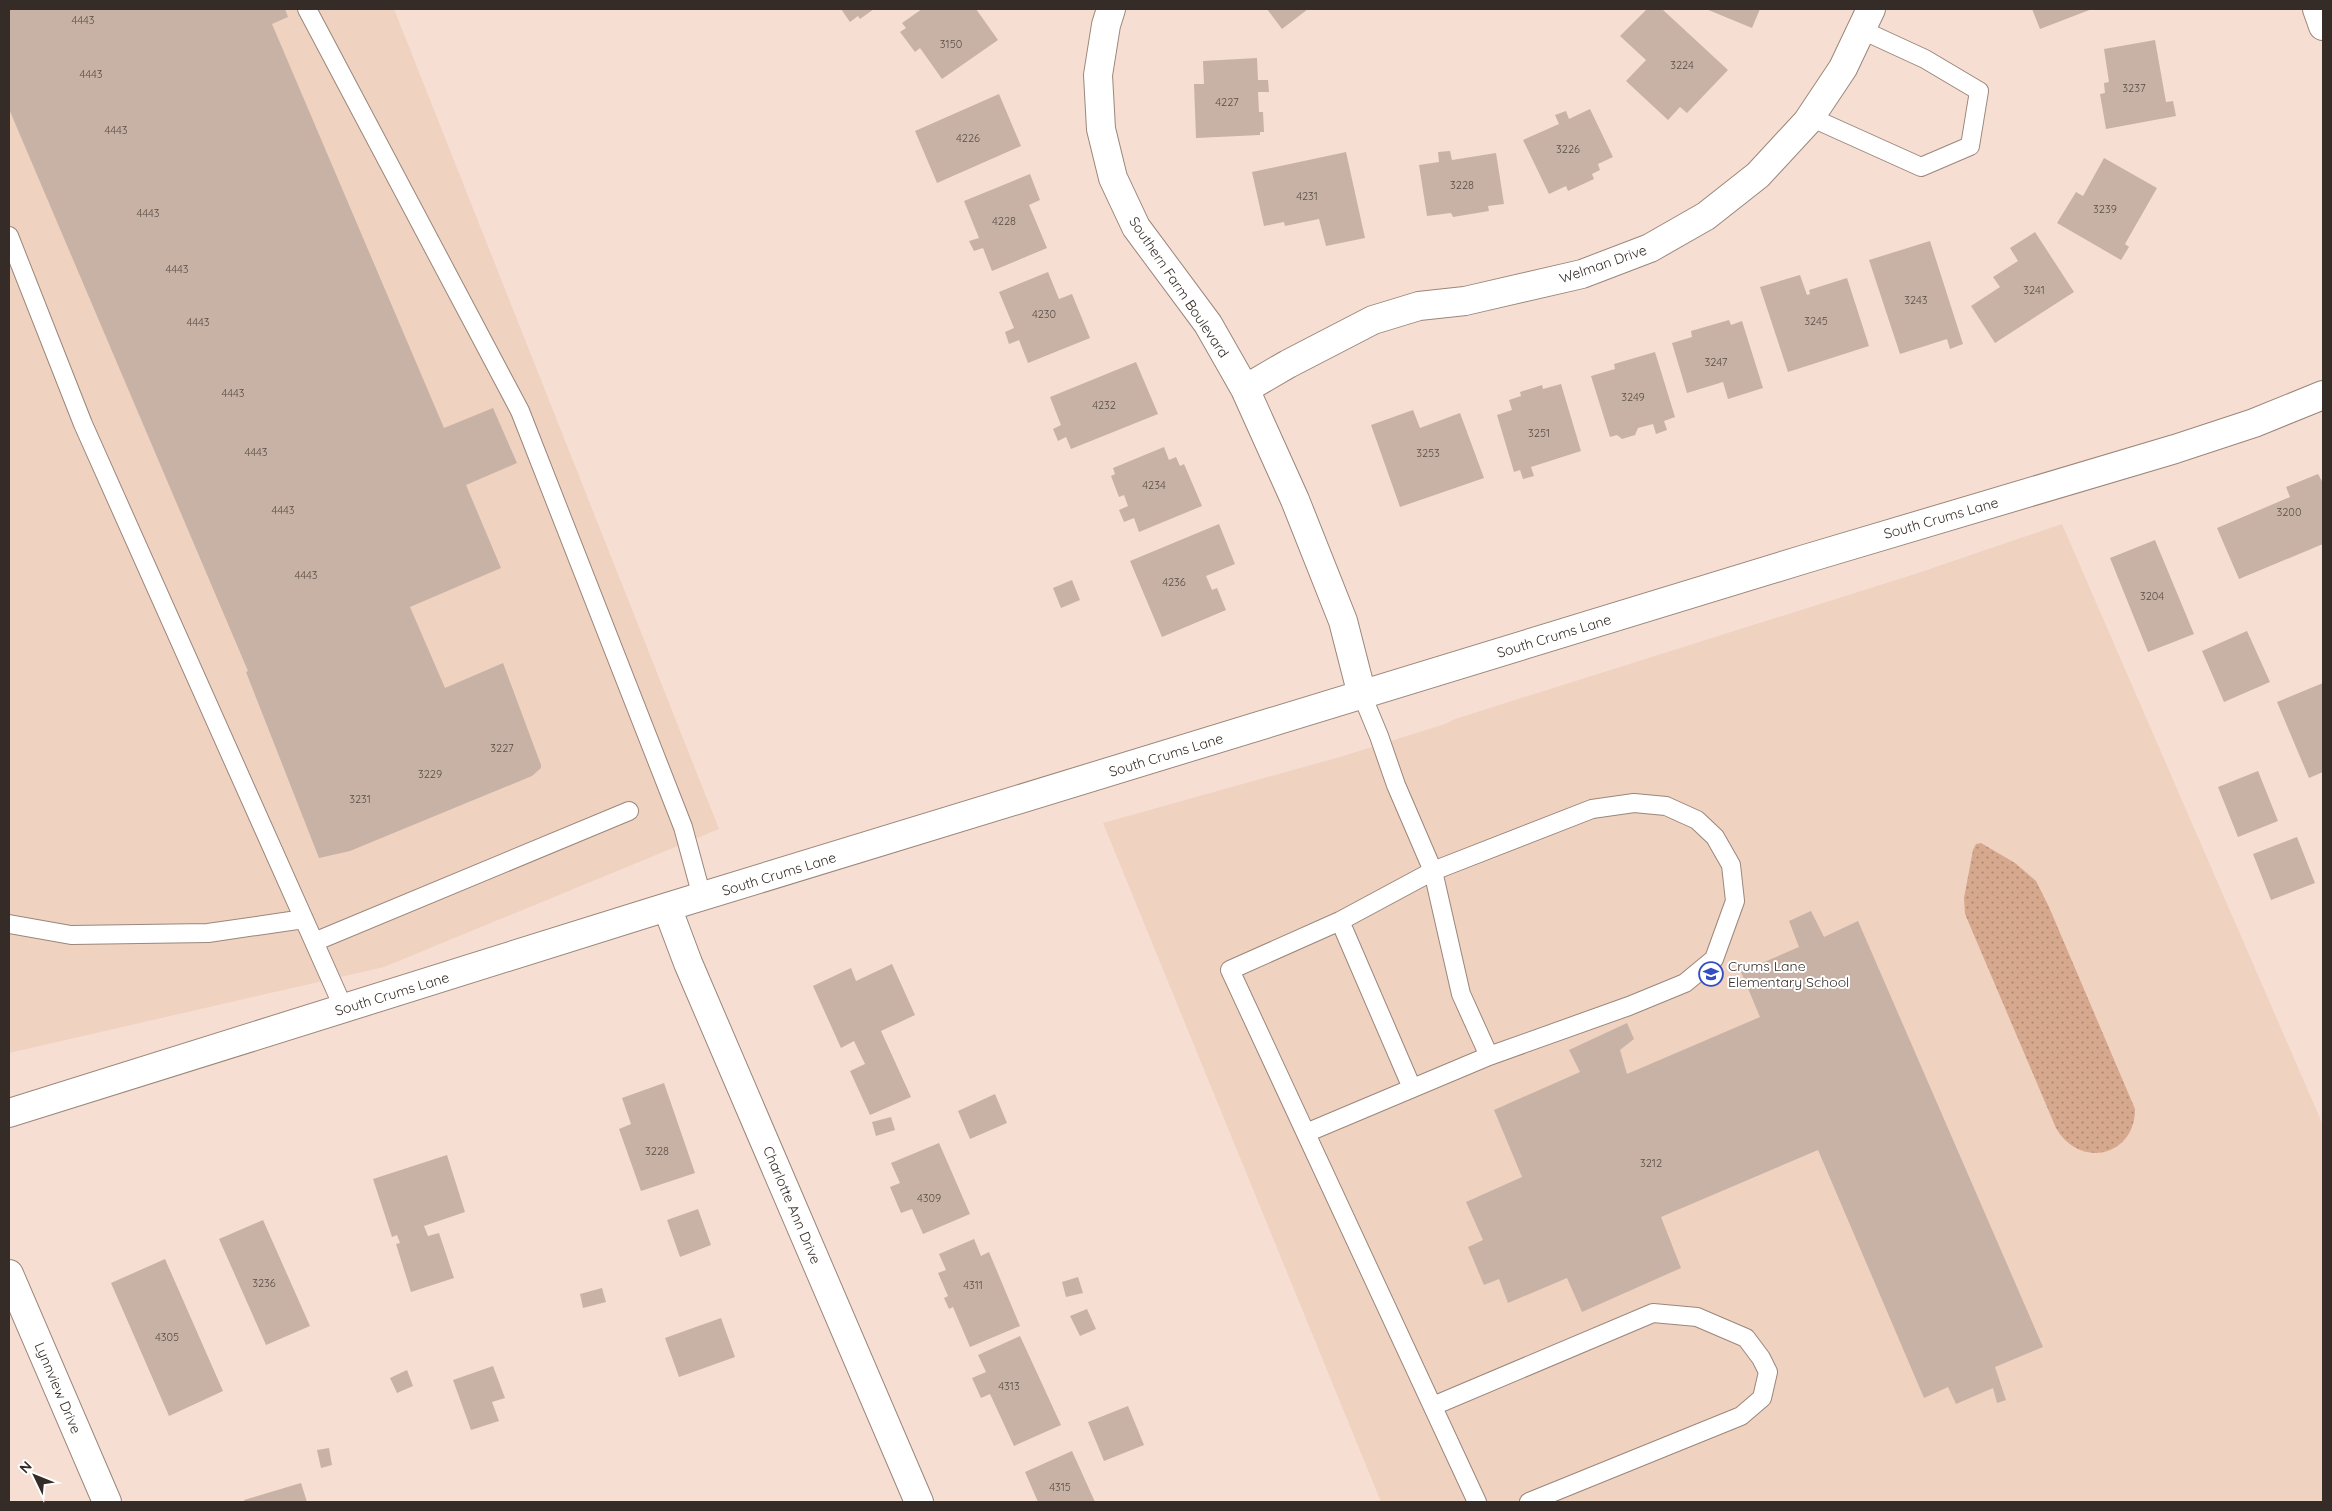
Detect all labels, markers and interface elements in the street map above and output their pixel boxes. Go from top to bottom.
house number: 4443 [71,13,95,27]
house number: 3150 [940,37,962,51]
house number: 3224 [1670,58,1694,72]
house number: 4443 [79,67,103,81]
house number: 3237 [2122,81,2146,95]
house number: 4227 [1215,95,1239,109]
house number: 4443 [104,123,128,137]
house number: 4226 [956,131,980,145]
house number: 3226 [1556,142,1580,156]
house number: 3228 [1450,178,1474,192]
house number: 4231 [1296,189,1318,203]
house number: 3239 [2093,202,2117,216]
house number: 4443 [136,206,160,220]
street label: Southern Farm Boulevard [1125,213,1233,361]
house number: 4228 [992,214,1016,228]
street label: Welman Drive [1557,241,1649,287]
house number: 4443 [165,262,189,276]
house number: 3241 [2023,283,2045,297]
house number: 3243 [1904,293,1928,307]
house number: 4230 [1032,307,1056,321]
house number: 3245 [1804,314,1828,328]
house number: 4443 [186,315,210,329]
house number: 3247 [1705,355,1728,369]
house number: 4443 [221,386,245,400]
house number: 3249 [1621,390,1645,404]
house number: 4232 [1092,398,1116,412]
house number: 3251 [1528,426,1550,440]
house number: 4443 [244,445,268,459]
house number: 3253 [1416,446,1440,460]
house number: 4234 [1142,478,1166,492]
street label: South Crums Lane [1882,493,2000,543]
house number: 4443 [271,503,295,517]
house number: 3200 [2277,505,2301,519]
house number: 4443 [294,568,318,582]
house number: 4236 [1162,575,1186,589]
house number: 3204 [2140,589,2164,603]
street label: South Crums Lane [1495,610,1613,662]
street label: South Crums Lane [1107,729,1225,781]
house number: 3227 [490,741,514,755]
house number: 3229 [418,767,442,781]
house number: 3231 [349,792,371,806]
street label: South Crums Lane [720,848,838,900]
place label: Crums Lane Elementary School [1728,957,1849,991]
school or university icon: Crums Lane Elementary School [1698,961,1724,987]
street label: South Crums Lane [333,968,451,1020]
street label: Charlotte Ann Drive [759,1143,825,1267]
house number: 3228 [645,1144,669,1158]
house number: 3212 [1640,1156,1662,1170]
house number: 4309 [917,1191,941,1205]
house number: 3236 [252,1276,276,1290]
house number: 4311 [963,1278,983,1292]
house number: 4305 [155,1330,179,1344]
street label: Lynnview Drive [31,1340,85,1436]
house number: 4313 [998,1379,1020,1393]
north arrow [10,1451,60,1501]
text: N [15,1457,36,1477]
house number: 4315 [1049,1480,1071,1494]

